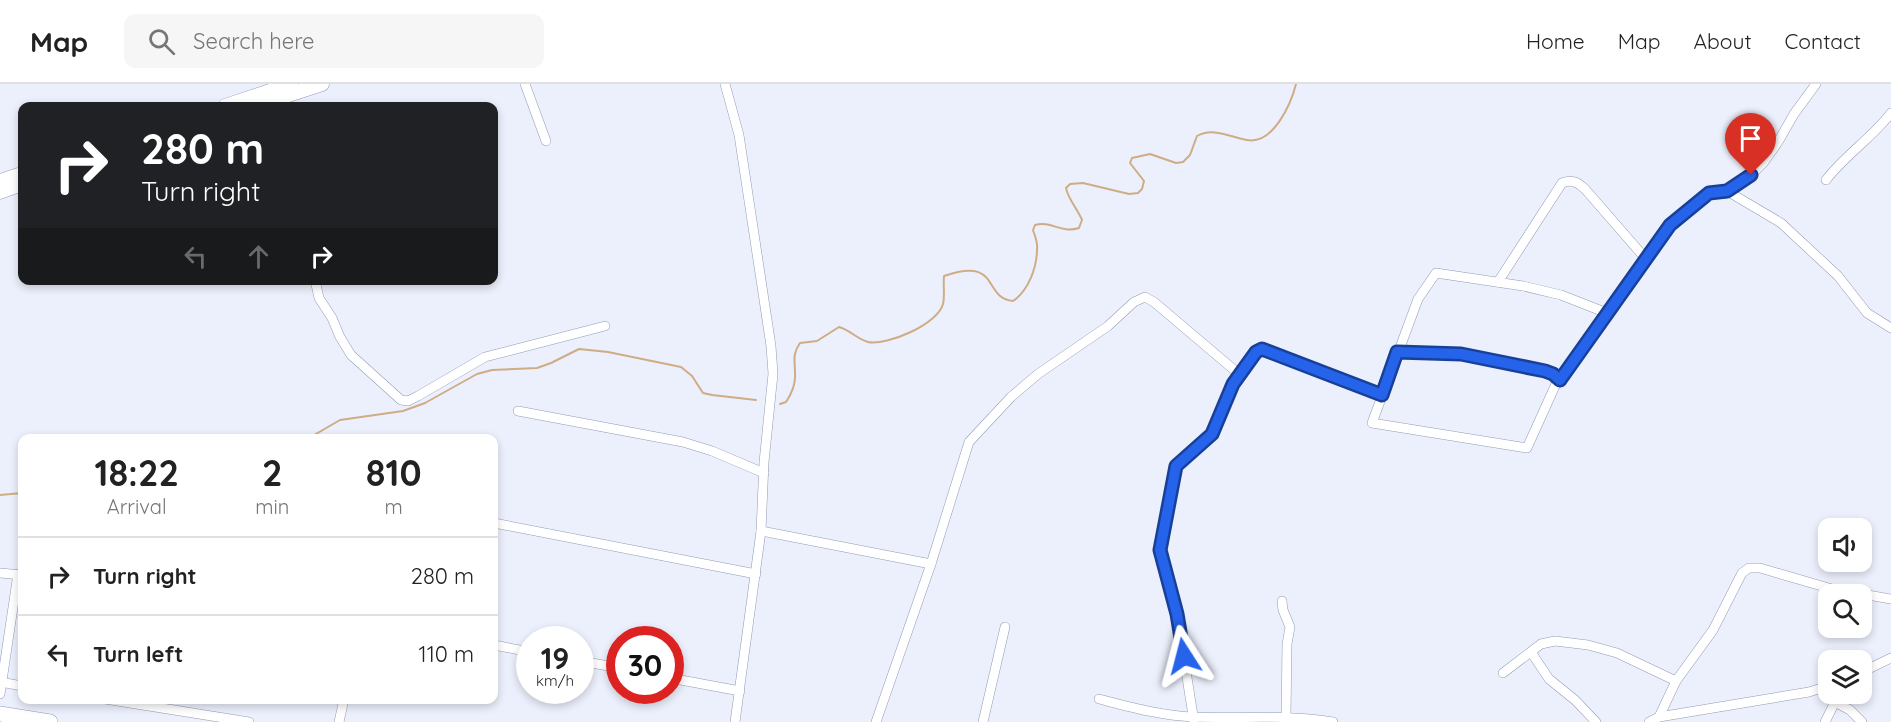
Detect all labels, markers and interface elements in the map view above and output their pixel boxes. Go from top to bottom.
search box [124,14,544,68]
text: Map [30,24,88,59]
icon: search [145,25,178,58]
text: Search here [193,27,315,55]
text: Home [1526,28,1585,54]
text: Map [1618,28,1661,54]
text: About [1694,28,1752,54]
text: Contact [1785,28,1861,54]
pin [1725,113,1776,175]
text: 280 m [141,122,264,175]
icon: arrive [1734,122,1767,155]
icon: right [42,126,120,204]
text: Turn right [141,174,260,208]
icon: left [179,240,212,273]
icon: ahead [242,240,275,273]
icon: right [305,240,338,273]
text: 18:22 [94,450,179,495]
text: 2 [262,450,283,495]
text: 810 [366,450,422,495]
text: Arrival [107,494,167,519]
text: min [255,494,289,519]
text: m [385,494,403,519]
map controls [1818,518,1872,704]
button: sound [1818,518,1872,572]
icon: right [42,560,75,593]
text: Turn right [93,562,197,590]
text: 280 m [411,562,474,590]
button: search [1818,584,1872,638]
position arrow [1152,624,1216,688]
speed limit sign: 30 [606,626,684,704]
icon: left [42,638,75,671]
text: 19 [541,639,569,677]
text: Turn left [93,640,183,668]
text: 110 m [419,640,474,668]
button: layers [1818,650,1872,704]
text: km/h [536,671,574,690]

